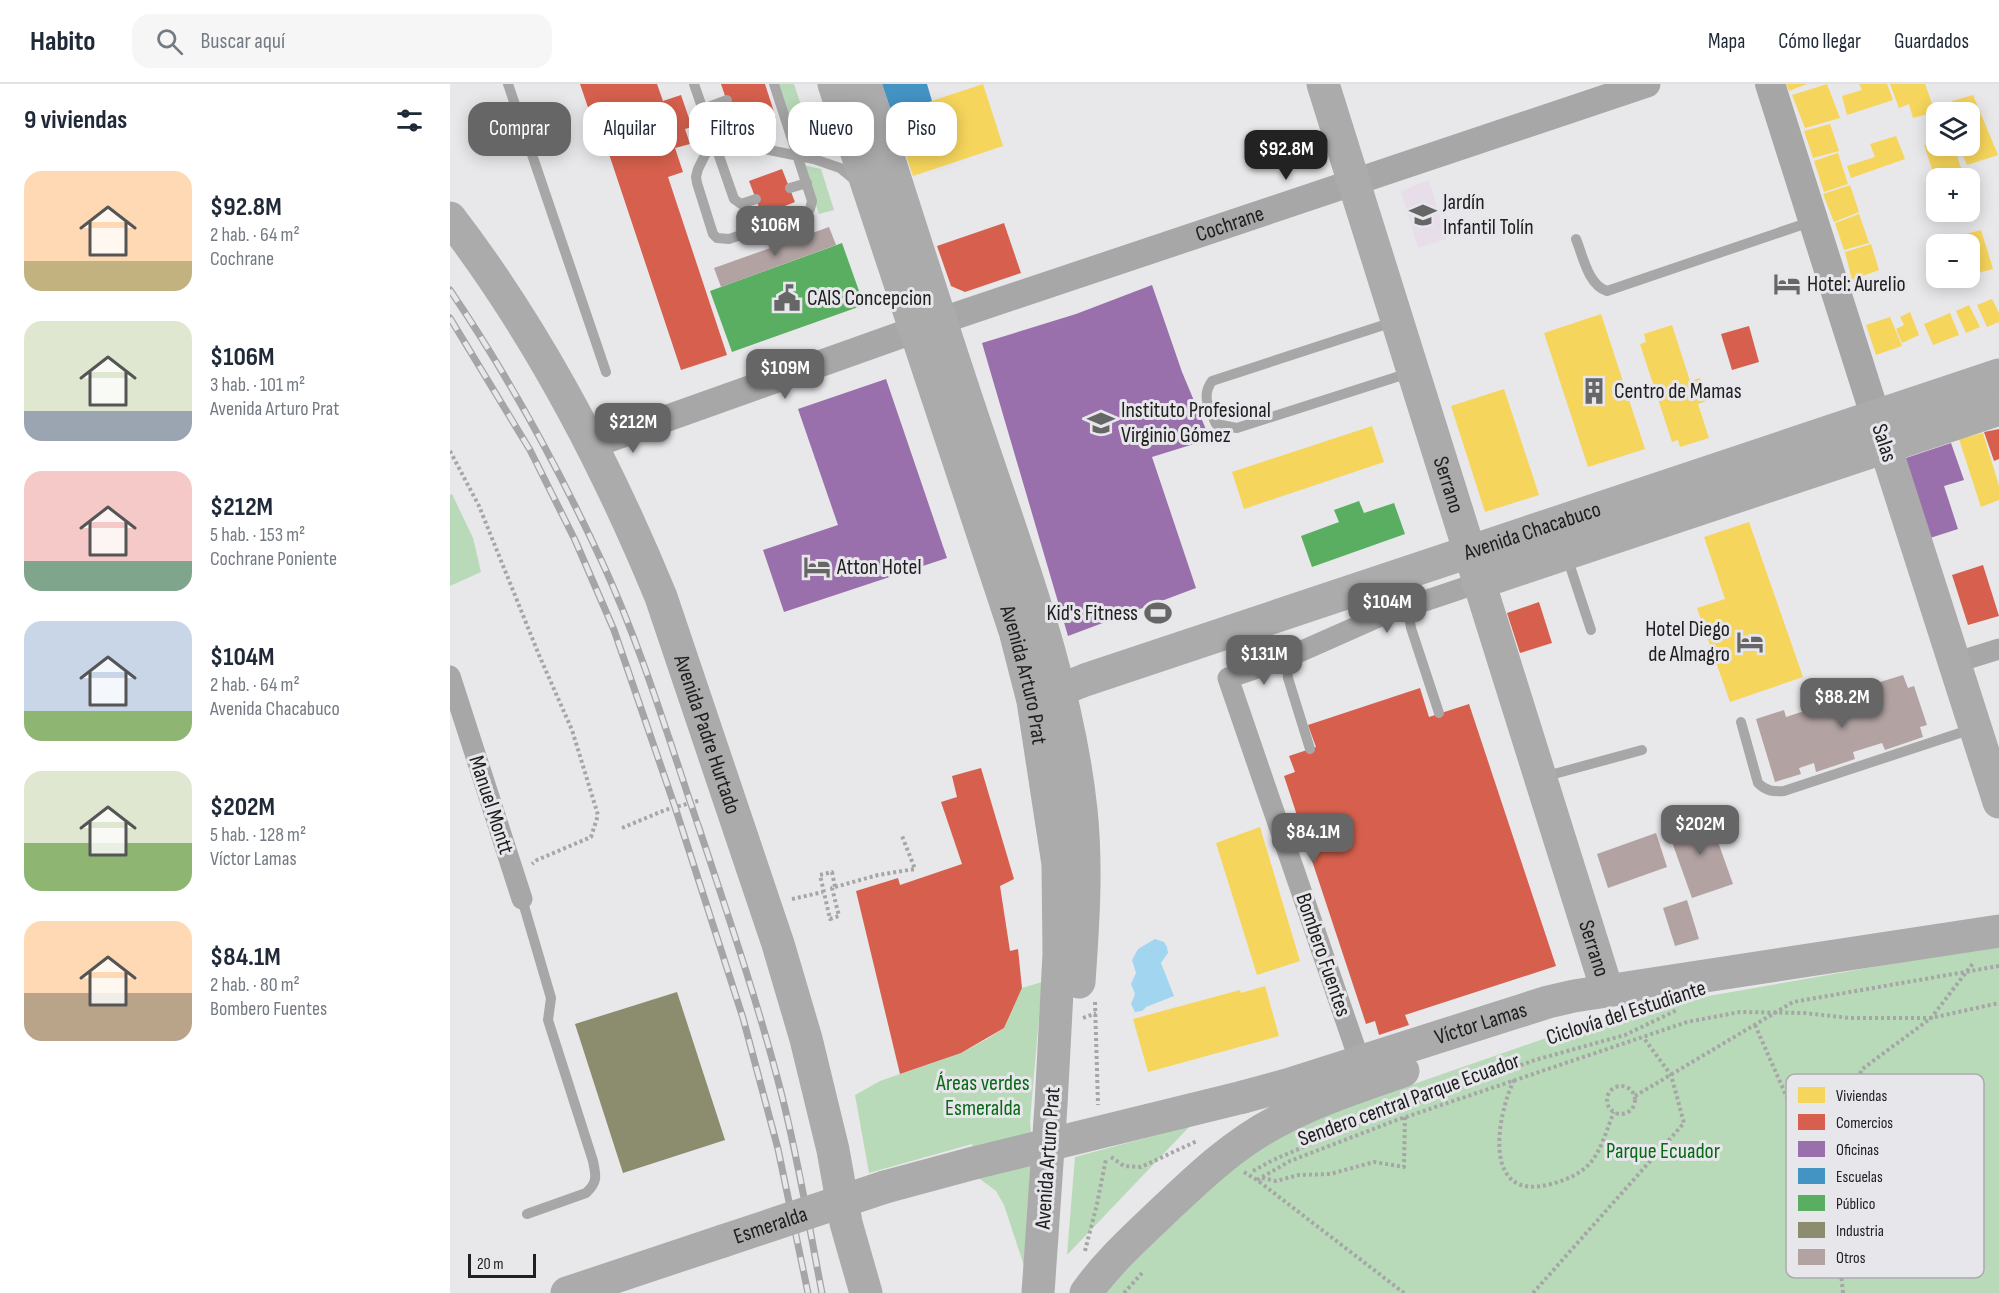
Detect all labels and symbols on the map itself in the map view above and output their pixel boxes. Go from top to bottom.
pin: $92.8M [1237,130,1335,181]
place label: Jardín Infantil Tolín [1442,189,1534,241]
street label: Cochrane [1192,200,1267,248]
school or university icon: Jardín Infantil Tolín [1408,200,1438,230]
pin: $106M [733,206,817,257]
hotel icon: Hotel: Aurelio [1772,269,1802,299]
place label: Hotel: Aurelio [1807,271,1906,298]
public building icon: CAIS Concepcion [772,283,802,313]
place label: CAIS Concepcion [807,285,932,312]
pin: $109M [743,349,827,400]
building icon: Centro de Mamas [1579,376,1609,406]
place label: Centro de Mamas [1614,378,1742,405]
place label: Instituto Profesional Virginio Gómez [1121,397,1271,449]
pin: $212M [591,403,675,454]
school or university icon: Instituto Profesional Virginio Gómez [1086,408,1116,438]
street label: Salas [1865,421,1903,465]
street label: Serrano [1427,453,1470,516]
street label: Avenida Chacabuco [1459,495,1604,566]
hotel icon: Atton Hotel [802,552,832,582]
place label: Atton Hotel [836,554,922,581]
pin: $104M [1345,583,1429,634]
sports icon: Kid's Fitness [1143,598,1173,628]
place label: Kid's Fitness [1047,600,1138,627]
street label: Avenida Arturo Prat [994,601,1053,747]
place label: Hotel Diego de Almagro [1645,616,1730,668]
hotel icon: Hotel Diego de Almagro [1735,627,1765,657]
pin: $131M [1222,635,1306,686]
street label: Avenida Padre Hurtado [668,650,747,818]
pin: $88.2M [1793,678,1891,729]
street label: Manuel Montt [462,752,520,858]
pin: $202M [1658,805,1742,856]
pin: $84.1M [1264,813,1362,864]
street label: Bombero Fuentes [1289,890,1357,1020]
street label: Serrano [1572,917,1615,980]
street label: Ciclovía del Estudiante [1543,974,1709,1052]
street label: Víctor Lamas [1431,996,1530,1051]
street label: Sendero central Parque Ecuador [1294,1047,1524,1153]
park label: Áreas verdes Esmeralda [935,1070,1030,1122]
legend [1786,1074,1984,1278]
street label: Avenida Arturo Prat [1029,1086,1066,1231]
text: Viviendas [1836,1087,1887,1106]
text: Comercios [1836,1114,1893,1133]
park label: Parque Ecuador [1606,1138,1720,1165]
text: Oficinas [1836,1141,1879,1160]
text: Escuelas [1836,1168,1883,1187]
text: Público [1836,1195,1875,1214]
street label: Esmeralda [730,1200,811,1250]
text: Industria [1836,1222,1884,1241]
text: Otros [1836,1249,1866,1268]
scale bar [468,1251,536,1278]

